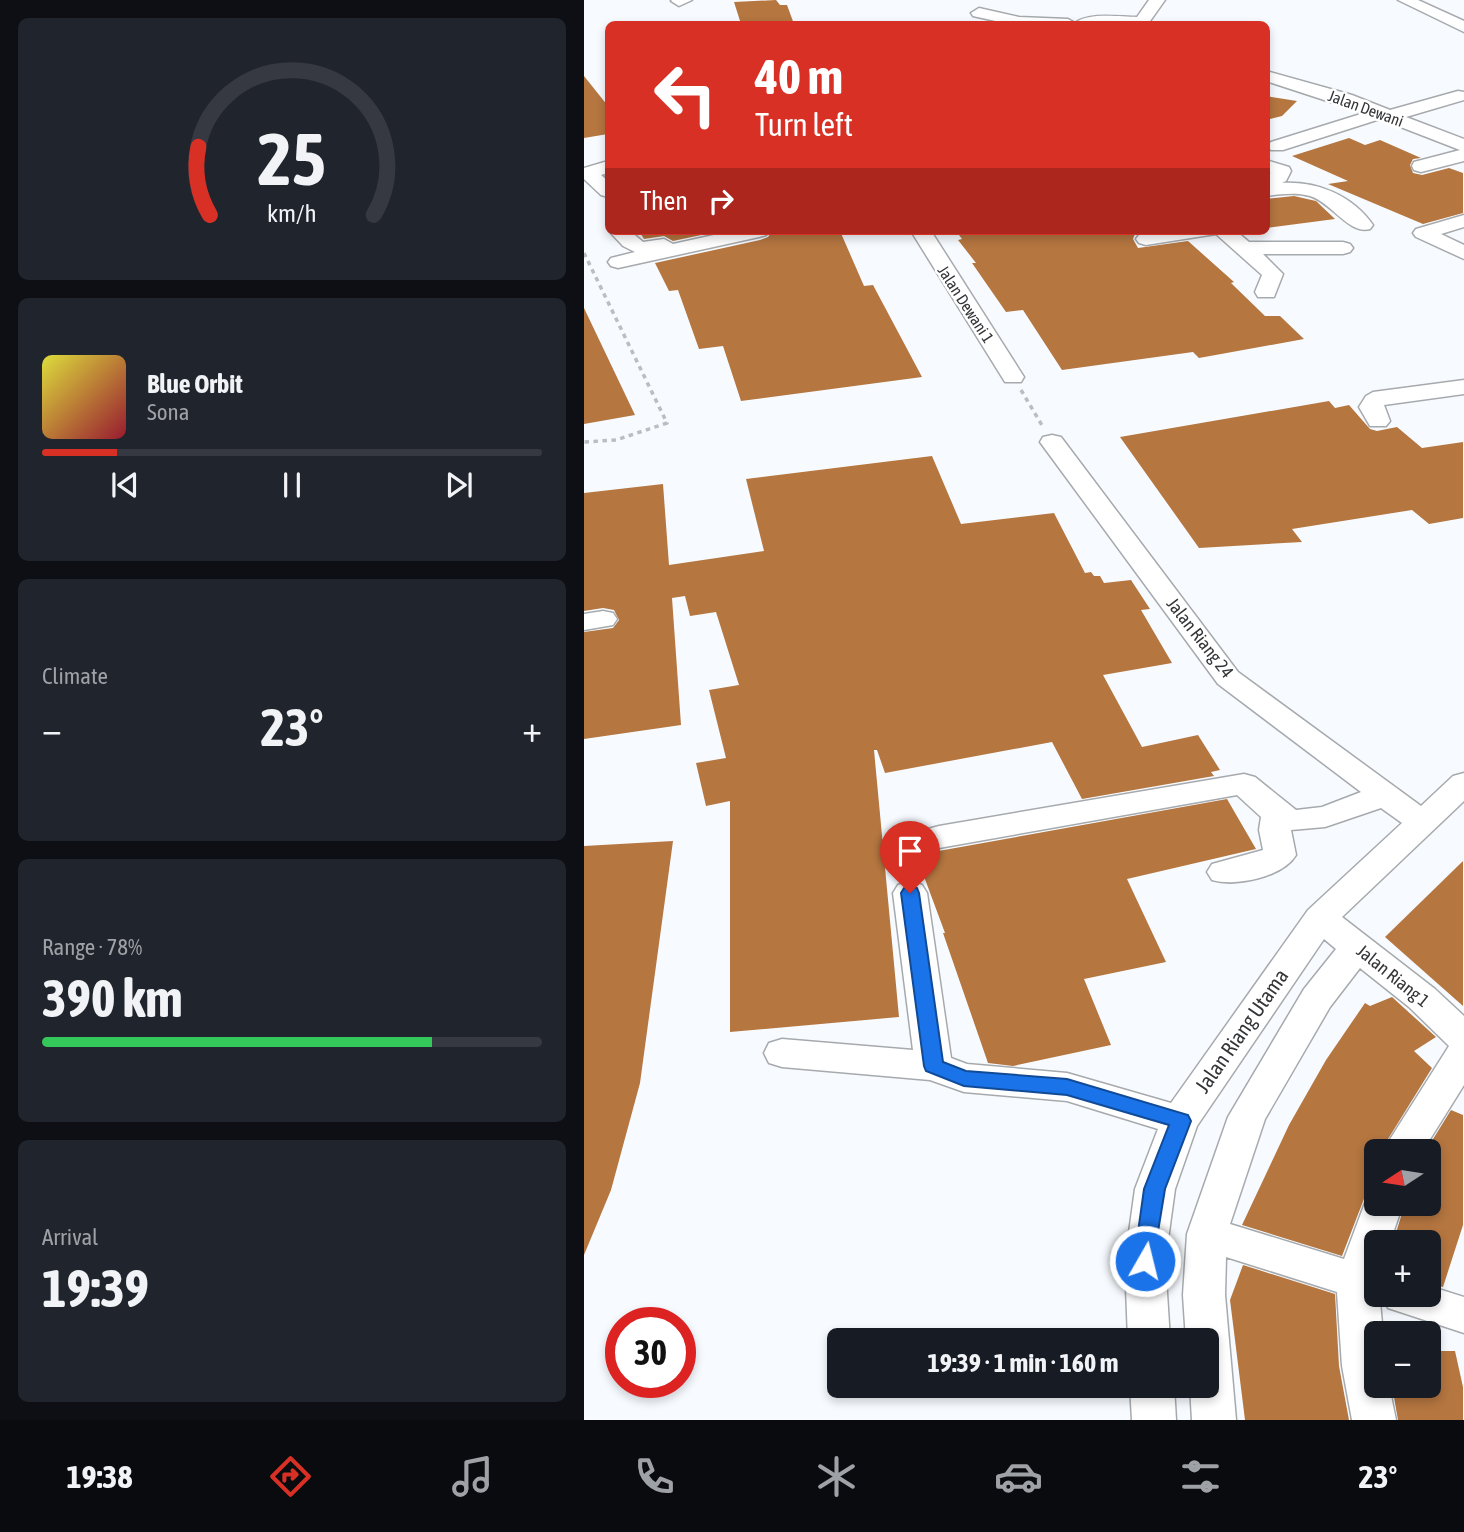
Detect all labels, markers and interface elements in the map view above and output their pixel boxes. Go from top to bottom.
text: 40 m [755,48,843,104]
icon: left [640,49,731,140]
street label: Jalan Dewani [1326,86,1406,130]
text: Turn left [755,106,853,143]
text: 25 [258,118,326,201]
icon: right [702,182,740,220]
text: Then [640,186,688,216]
text: km/h [267,199,317,227]
street label: Jalan Dewani 1 [934,262,998,346]
text: Blue Orbit [147,369,243,399]
text: Sona [147,399,189,425]
icon: previous [106,466,144,504]
icon: pause [273,466,311,504]
icon: next [440,466,478,504]
street label: Jalan Riang 24 [1163,593,1238,682]
text: Climate [42,663,108,689]
text: 23° [260,697,324,757]
text: − [42,707,62,750]
text: + [522,707,542,750]
pin [880,821,940,893]
icon: arrive [891,832,929,870]
text: Range · 78% [42,934,142,960]
street label: Jalan Riang 1 [1353,940,1434,1011]
street label: Jalan Riang Utama [1190,964,1293,1097]
text: 390 km [42,968,183,1028]
north arrow [1364,1139,1442,1216]
map controls [1364,1139,1441,1398]
text: Arrival [42,1224,98,1250]
position arrow [1108,1224,1182,1298]
button: + [1364,1230,1441,1307]
text: 19:39 [42,1258,149,1318]
speed limit sign: 30 [605,1307,696,1398]
button: − [1364,1321,1441,1398]
text: 19:39 · 1 min · 160 m [928,1348,1118,1378]
icon: directions [266,1452,315,1501]
icon: music [448,1452,497,1501]
icon: phone [630,1452,679,1501]
icon: climate [812,1452,861,1501]
icon: car [994,1452,1043,1501]
icon: filters [1176,1452,1225,1501]
text: 19:38 [67,1458,132,1495]
text: 23° [1358,1458,1397,1495]

